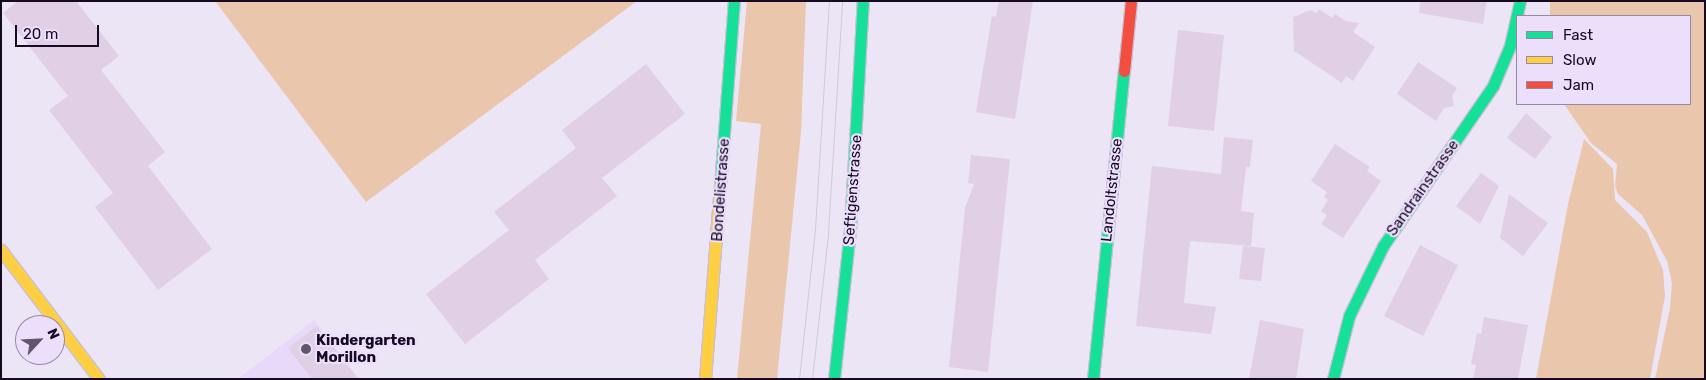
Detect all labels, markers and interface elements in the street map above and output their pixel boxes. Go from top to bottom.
scale bar [18,15,101,47]
legend [1516,15,1691,105]
text: 20 m [23,25,58,43]
text: Fast [1563,26,1593,44]
text: Slow [1563,51,1596,69]
text: Jam [1563,76,1594,94]
street label: Seftigenstrasse [840,134,866,246]
street label: Sandrainstrasse [1383,136,1463,240]
street label: Landoltstrasse [1098,137,1126,243]
street label: Bondelistrasse [708,138,734,242]
north arrow [15,315,65,365]
text: N [43,326,63,342]
place label: Kindergarten Morillon [316,331,416,366]
marker: Kindergarten Morillon [300,343,312,355]

